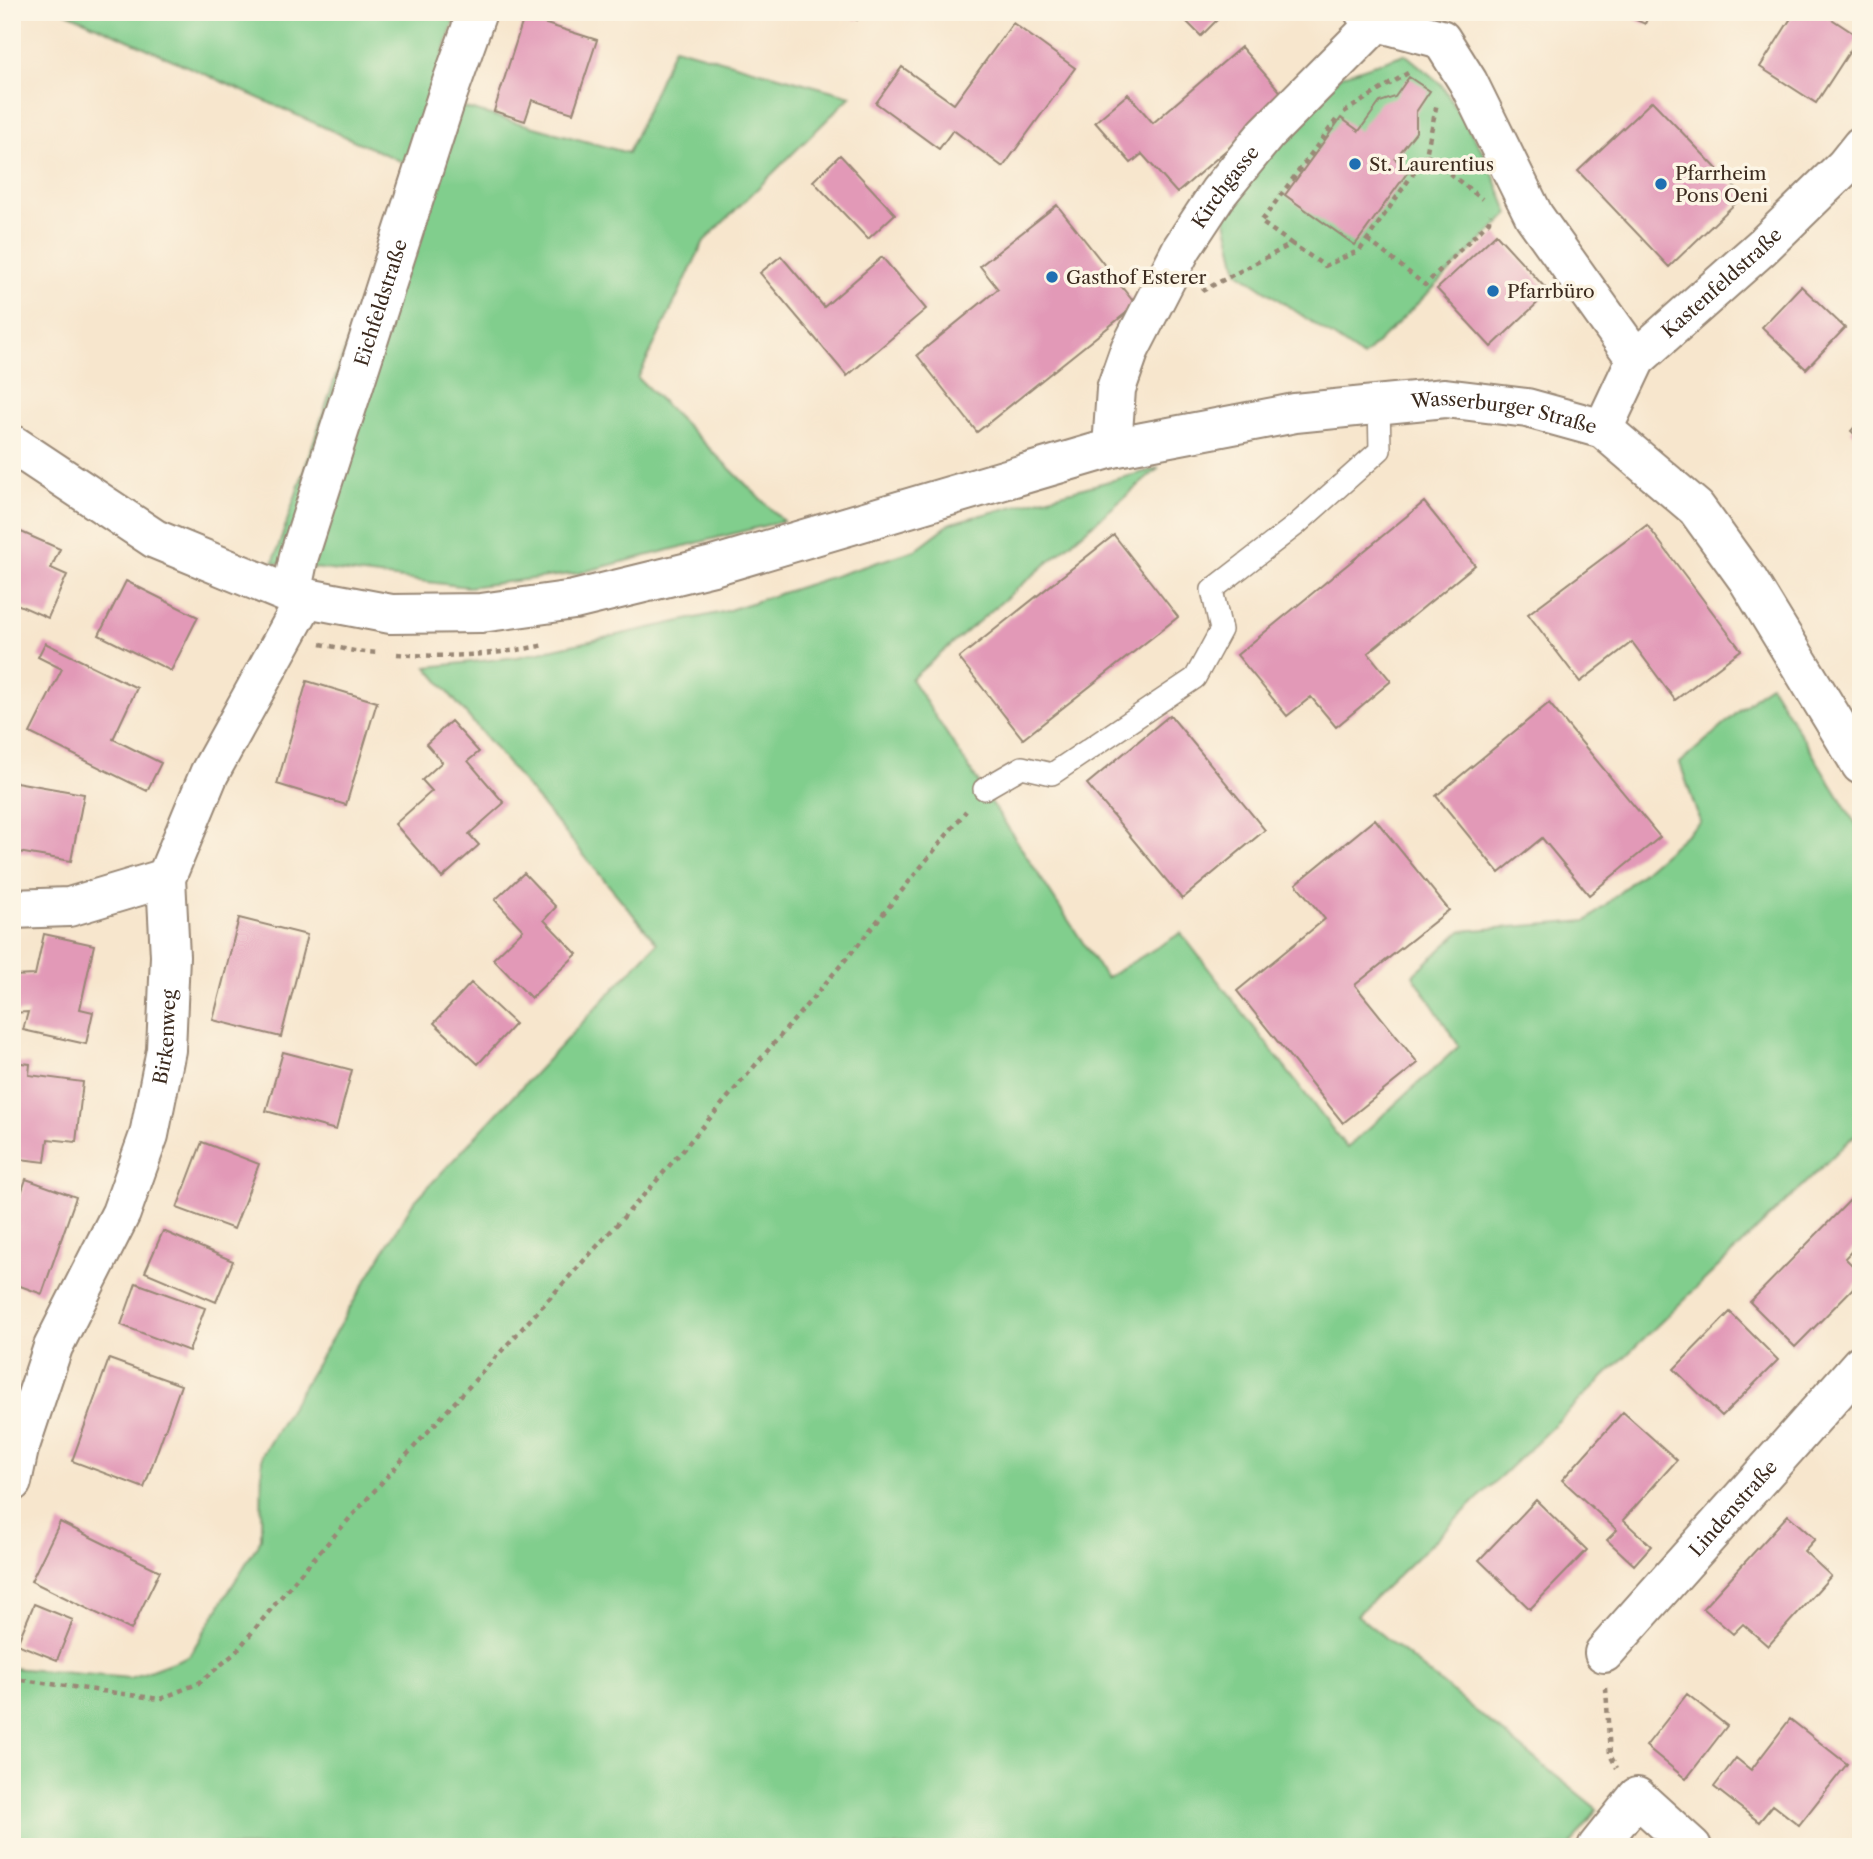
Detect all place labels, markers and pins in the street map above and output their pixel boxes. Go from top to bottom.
place label: St. Laurentius [1369,153,1494,176]
marker: St. Laurentius [1347,156,1363,172]
place label: Pfarrheim Pons Oeni [1675,162,1768,207]
marker: Pfarrheim Pons Oeni [1653,176,1669,192]
place label: Gasthof Esterer [1066,266,1207,289]
marker: Gasthof Esterer [1044,269,1060,285]
place label: Pfarrbüro [1507,280,1595,303]
marker: Pfarrbüro [1485,283,1501,299]

